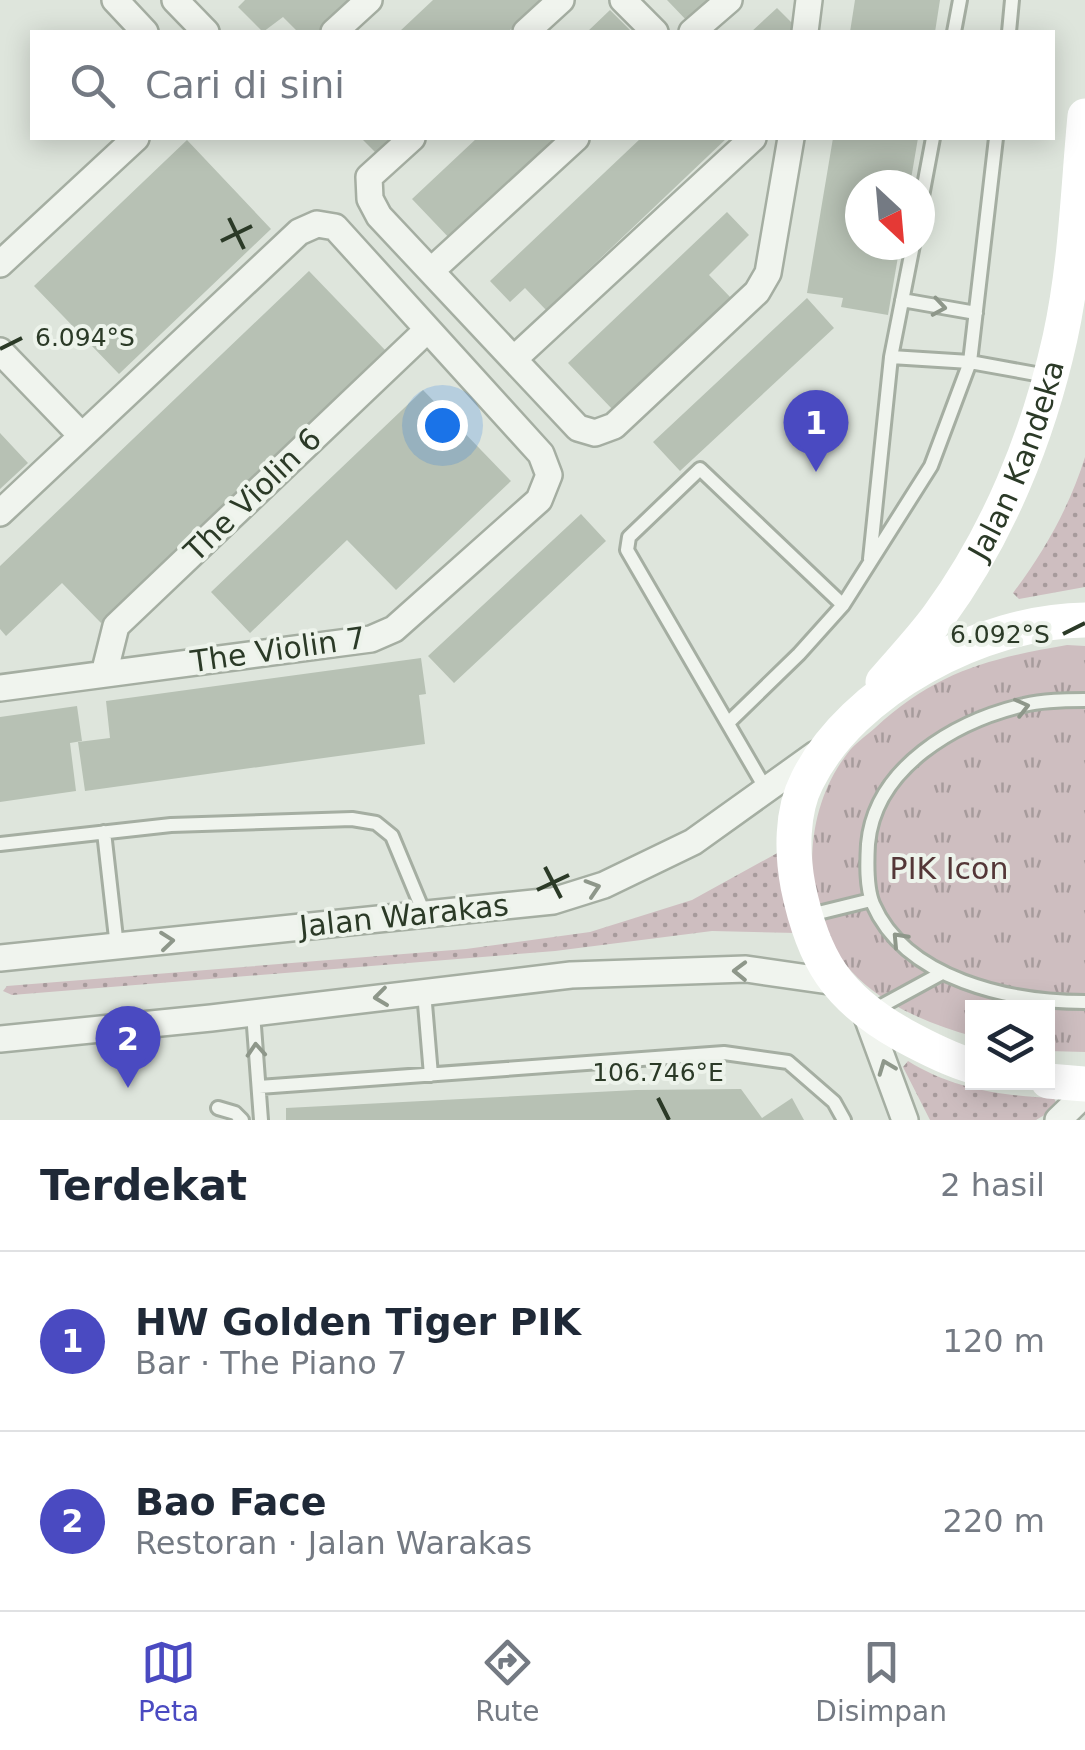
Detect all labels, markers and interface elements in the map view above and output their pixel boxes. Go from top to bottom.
search box [30,30,1055,140]
icon: search [65,58,120,113]
text: Cari di sini [145,63,345,107]
north arrow [845,170,935,260]
one-way arrow [931,295,947,316]
text: 6.094°S [35,323,135,352]
street label: Jalan Kandeka [960,357,1071,568]
pin: 1 [784,390,848,472]
your location [417,400,468,451]
street label: The Violin 6 [176,421,328,569]
street label: The Violin 7 [187,620,368,679]
text: 6.092°S [950,620,1050,649]
one-way arrow [1013,698,1030,719]
park label: PIK Icon [890,851,1008,886]
one-way arrow [583,880,600,900]
street label: Jalan Warakas [296,887,510,944]
one-way arrow [159,931,175,953]
one-way arrow [893,932,911,950]
one-way arrow [731,960,747,981]
one-way arrow [373,986,389,1007]
map controls [965,1000,1055,1090]
button: layers [965,1000,1055,1090]
pin: 2 [96,1006,160,1088]
one-way arrow [246,1041,267,1057]
text: 106.746°E [592,1058,724,1087]
one-way arrow [878,1059,898,1077]
text: Terdekat [40,1161,247,1210]
text: 2 hasil [940,1166,1045,1204]
text: HW Golden Tiger PIK [135,1300,581,1344]
text: 1 [61,1322,84,1360]
text: 120 m [943,1322,1045,1360]
text: Bar · The Piano 7 [135,1344,407,1382]
text: Bao Face [135,1480,327,1524]
text: 2 [61,1502,84,1540]
text: 220 m [943,1502,1045,1540]
text: Restoran · Jalan Warakas [135,1524,532,1562]
tab: Peta [138,1635,199,1728]
tab: Rute [475,1635,539,1728]
tab: Disimpan [815,1635,947,1728]

